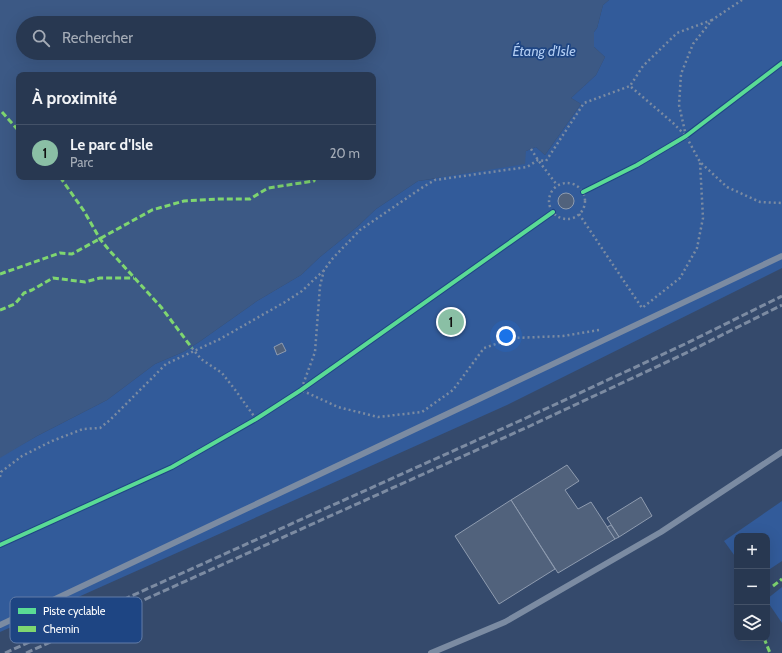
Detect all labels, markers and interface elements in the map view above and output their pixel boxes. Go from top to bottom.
search box [16,16,376,60]
icon: search [30,27,52,49]
text: Rechercher [62,29,133,47]
water label: Étang d'Isle [512,42,576,60]
text: À proximité [32,88,117,108]
text: Le parc d'Isle [70,136,153,154]
text: 1 [43,145,47,161]
text: 20 m [330,145,360,161]
text: Parc [70,154,93,170]
pin: 1 [438,307,464,337]
your location [496,326,516,346]
map controls [734,533,770,641]
button: + [734,533,770,569]
button: − [734,569,770,605]
legend [10,597,142,643]
text: Piste cyclable [43,604,106,618]
button: layers [734,605,770,641]
text: Chemin [43,622,80,636]

